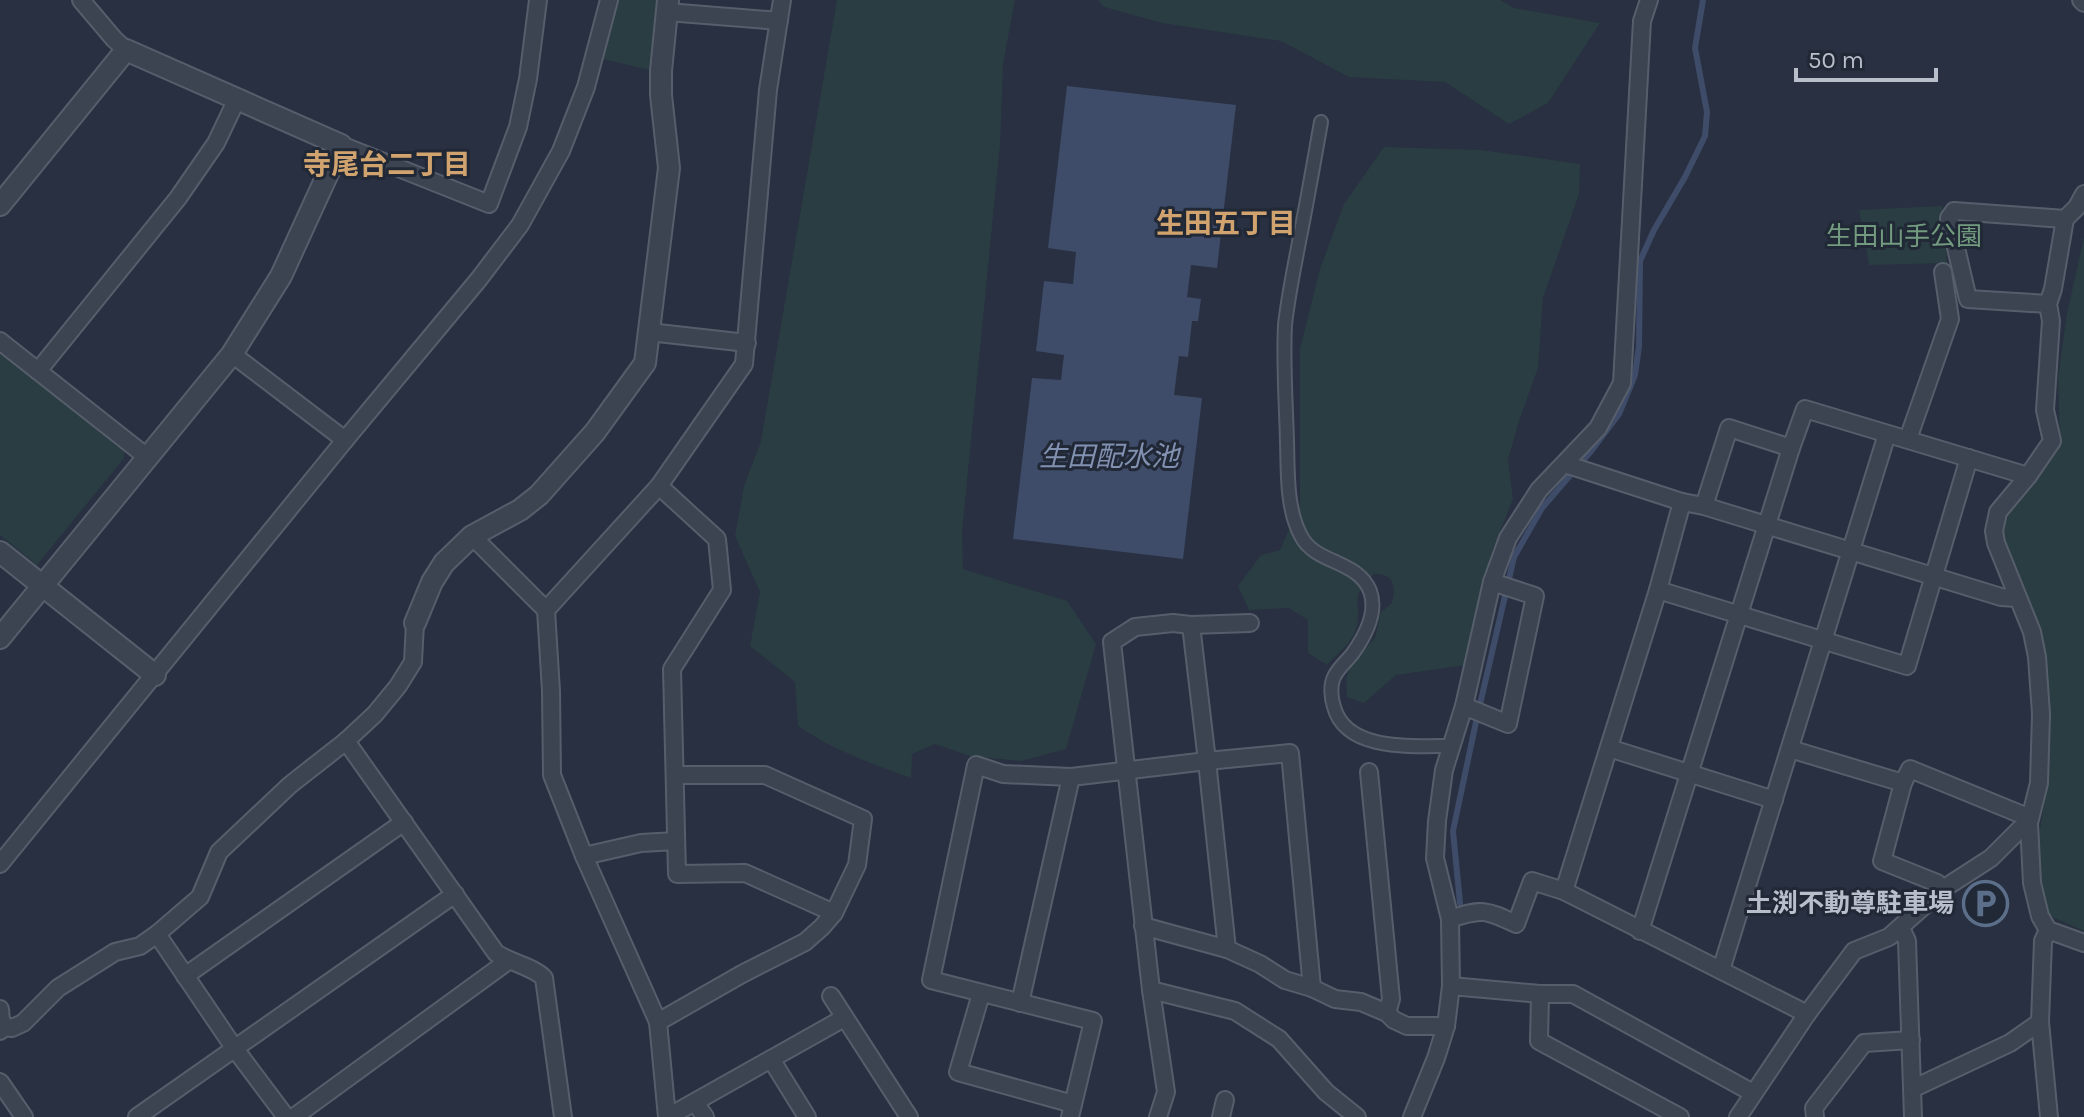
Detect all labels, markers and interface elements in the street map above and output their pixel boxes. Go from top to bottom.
scale bar [1796,32,1936,82]
text: 50 m [1808,46,1864,74]
district label: 寺尾台二丁目 [303,148,471,181]
district label: 生田五丁目 [1156,207,1296,240]
park label: 生田山手公園 [1826,221,1982,252]
water label: 生田配水池 [1039,440,1182,473]
parking icon: 土渕不動尊駐車場 [1961,879,2009,927]
place label: 土渕不動尊駐車場 [1746,888,1954,919]

